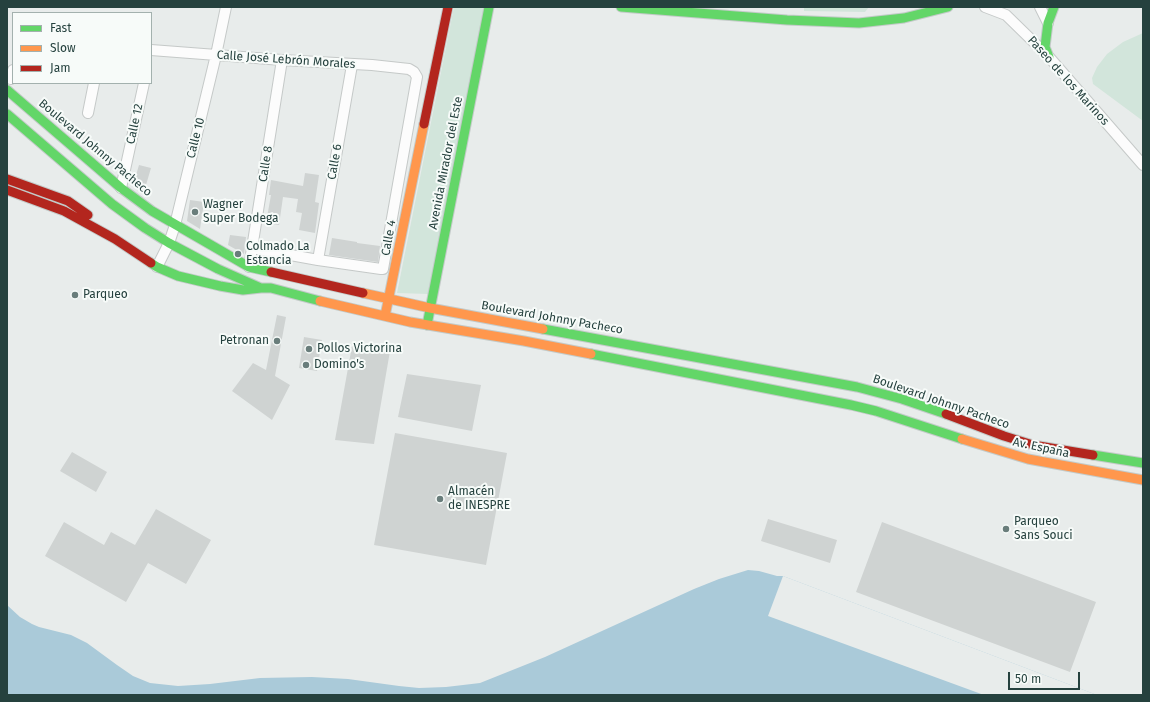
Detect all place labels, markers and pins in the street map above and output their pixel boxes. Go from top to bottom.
place label: Wagner Super Bodega [203,198,279,226]
marker: Wagner Super Bodega [190,207,200,217]
place label: Colmado La Estancia [246,240,310,268]
marker: Colmado La Estancia [233,249,243,259]
place label: Parqueo [83,288,128,302]
marker: Parqueo [70,290,80,300]
place label: Petronan [220,334,269,348]
marker: Petronan [272,336,282,346]
place label: Pollos Victorina [317,342,402,356]
marker: Pollos Victorina [304,344,314,354]
place label: Domino's [314,358,364,372]
marker: Domino's [301,360,311,370]
place label: Almacén de INESPRE [448,485,510,513]
marker: Almacén de INESPRE [435,494,445,504]
place label: Parqueo Sans Souci [1014,515,1073,543]
marker: Parqueo Sans Souci [1001,524,1011,534]

